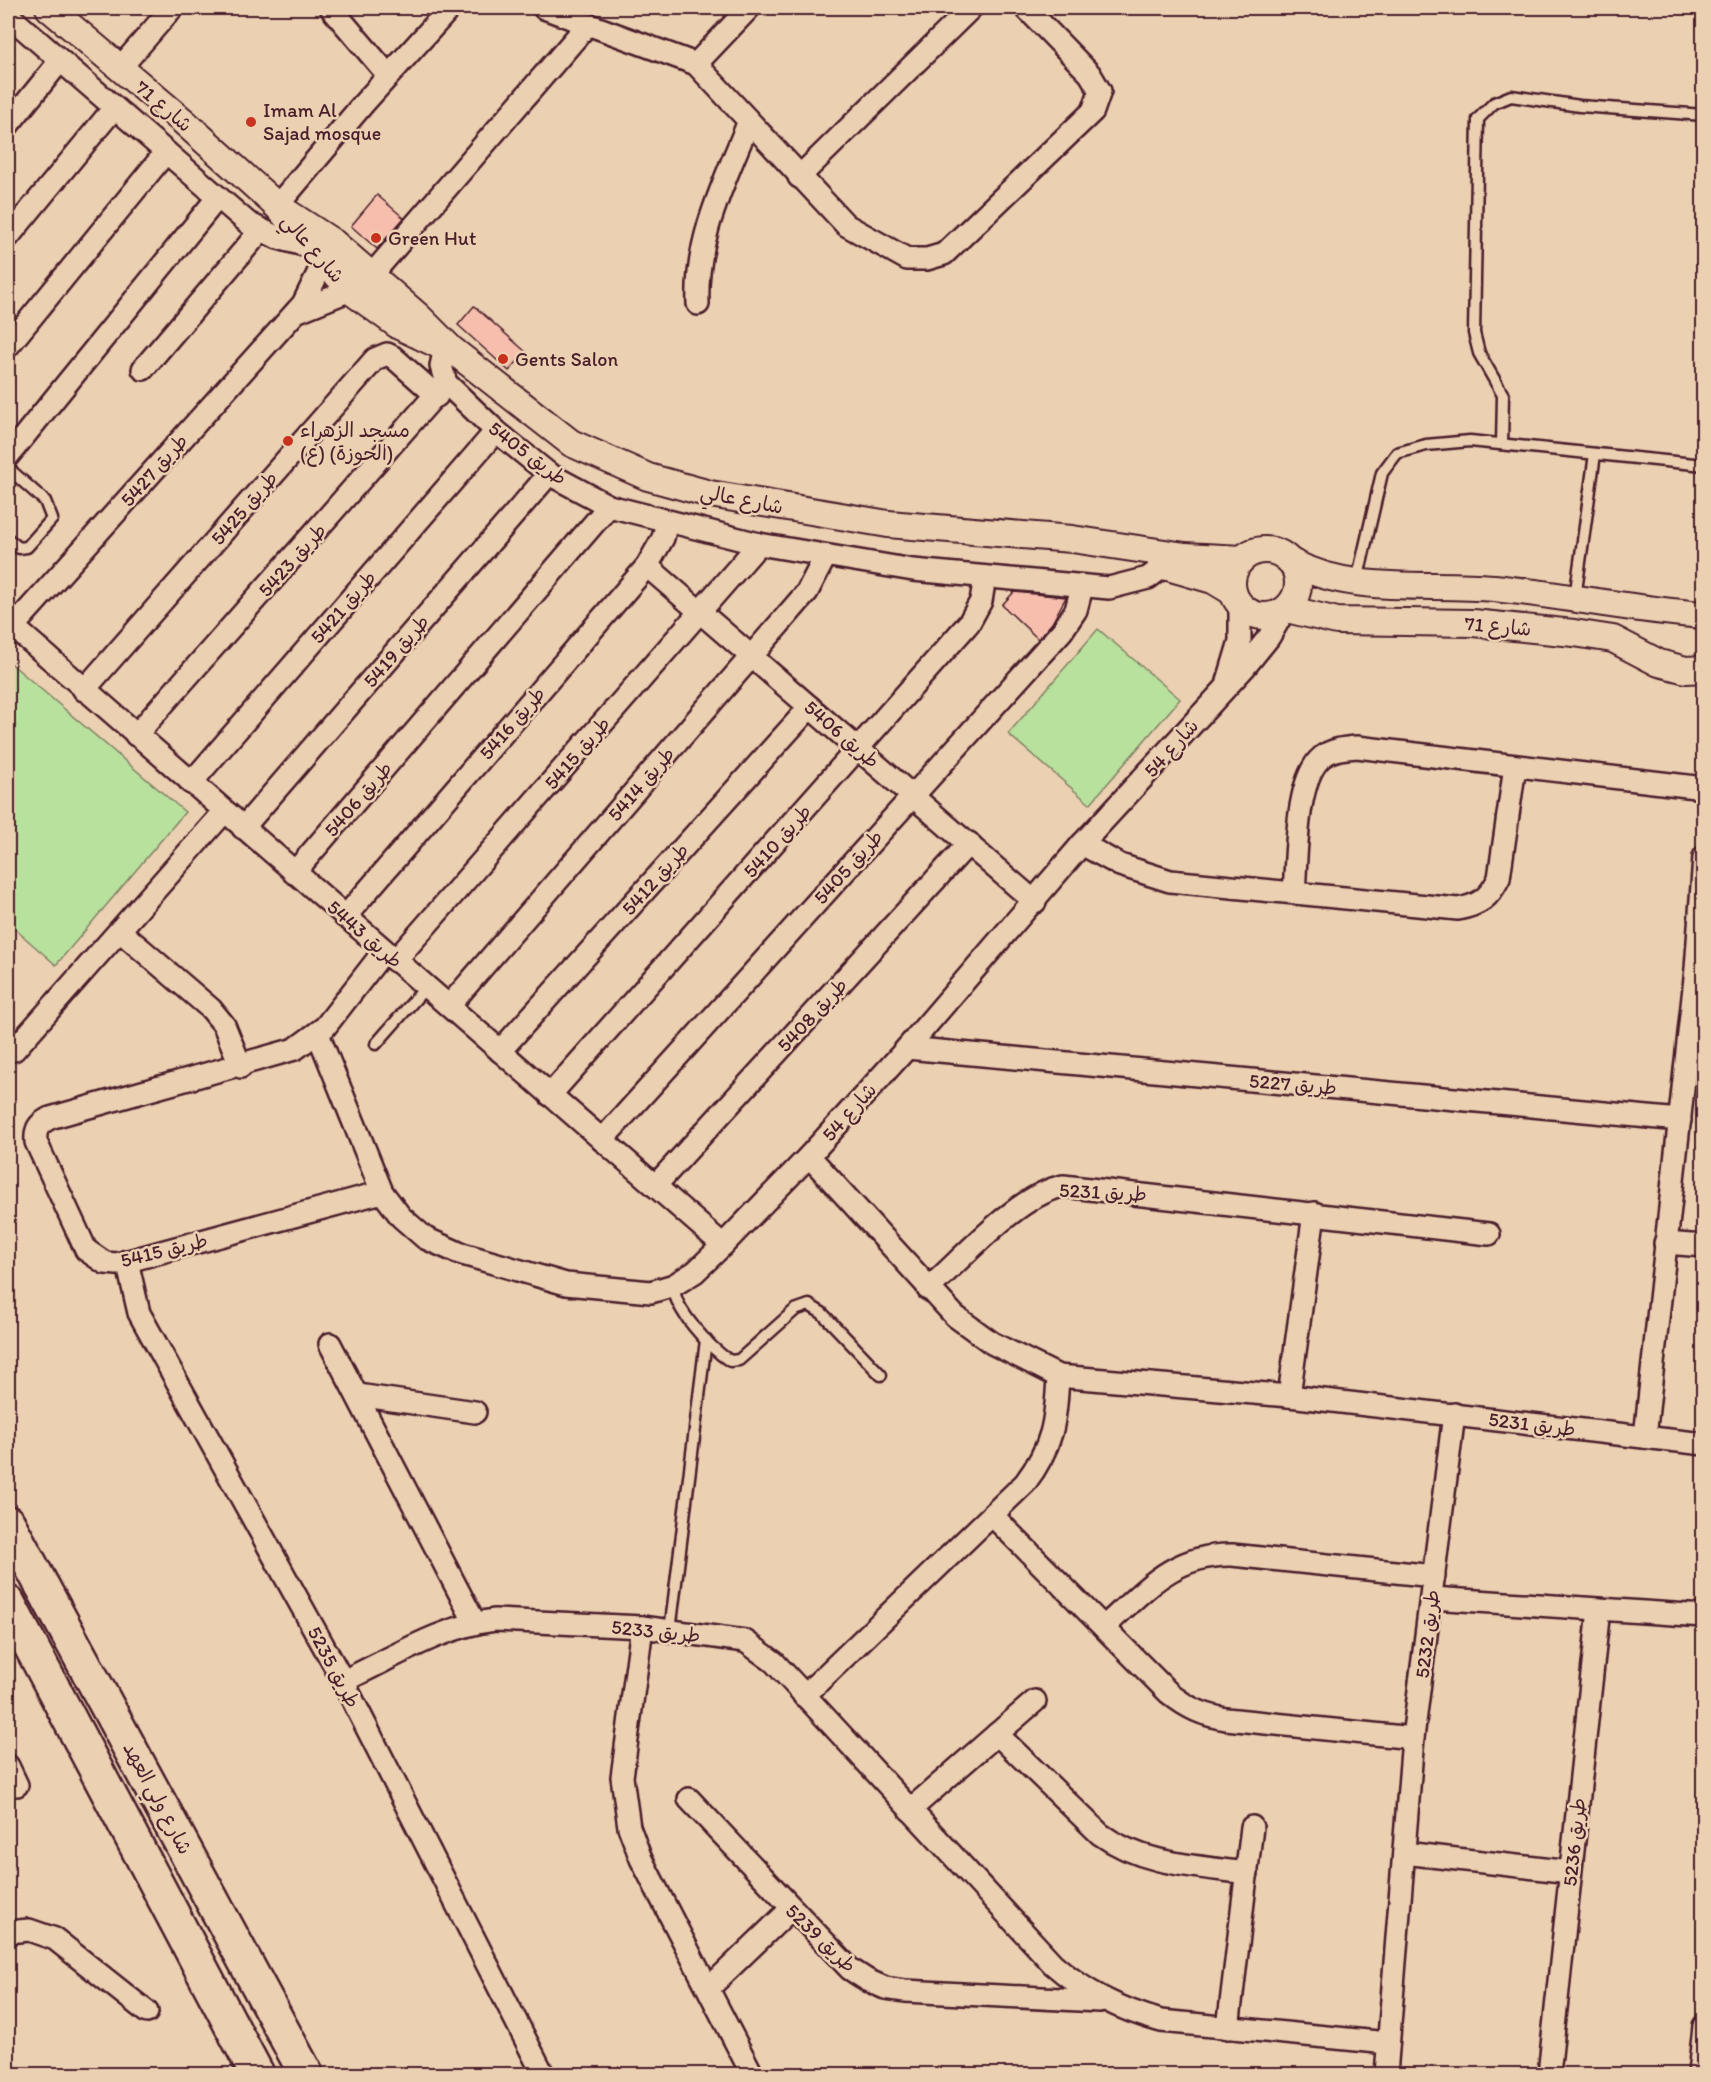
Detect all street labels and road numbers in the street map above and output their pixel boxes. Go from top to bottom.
street label: شارع 71 [129,75,197,138]
street label: شارع عالي [272,209,349,291]
street label: طريق 5405 [484,416,572,490]
street label: طريق 5427 [115,429,193,511]
street label: طريق 5425 [205,466,283,550]
street label: شارع عالي [698,479,785,525]
street label: طريق 5423 [253,518,331,602]
street label: طريق 5421 [305,566,381,648]
street label: طريق 5419 [358,610,434,692]
street label: شارع 71 [1463,611,1532,643]
street label: طريق 5416 [474,682,550,764]
street label: طريق 5406 [799,695,885,773]
street label: طريق 5415 [539,712,615,794]
street label: شارع 54 [1139,714,1205,783]
street label: طريق 5414 [602,742,680,826]
street label: طريق 5406 [319,756,397,842]
street label: طريق 5410 [738,799,816,883]
street label: طريق 5405 [808,825,888,909]
street label: طريق 5412 [616,838,694,920]
street label: طريق 5443 [322,895,408,973]
street label: طريق 5408 [772,973,852,1057]
street label: طريق 5227 [1248,1068,1338,1100]
street label: شارع 54 [817,1078,883,1147]
street label: طريق 5231 [1059,1178,1147,1206]
street label: طريق 5415 [118,1228,210,1272]
street label: طريق 5231 [1487,1407,1577,1441]
street label: طريق 5232 [1410,1588,1444,1680]
street label: طريق 5233 [610,1614,702,1648]
street label: طريق 5235 [303,1622,365,1712]
street label: شارع ولي العهد [113,1738,198,1861]
street label: طريق 5236 [1557,1796,1591,1888]
street label: طريق 5239 [781,1898,861,1978]

